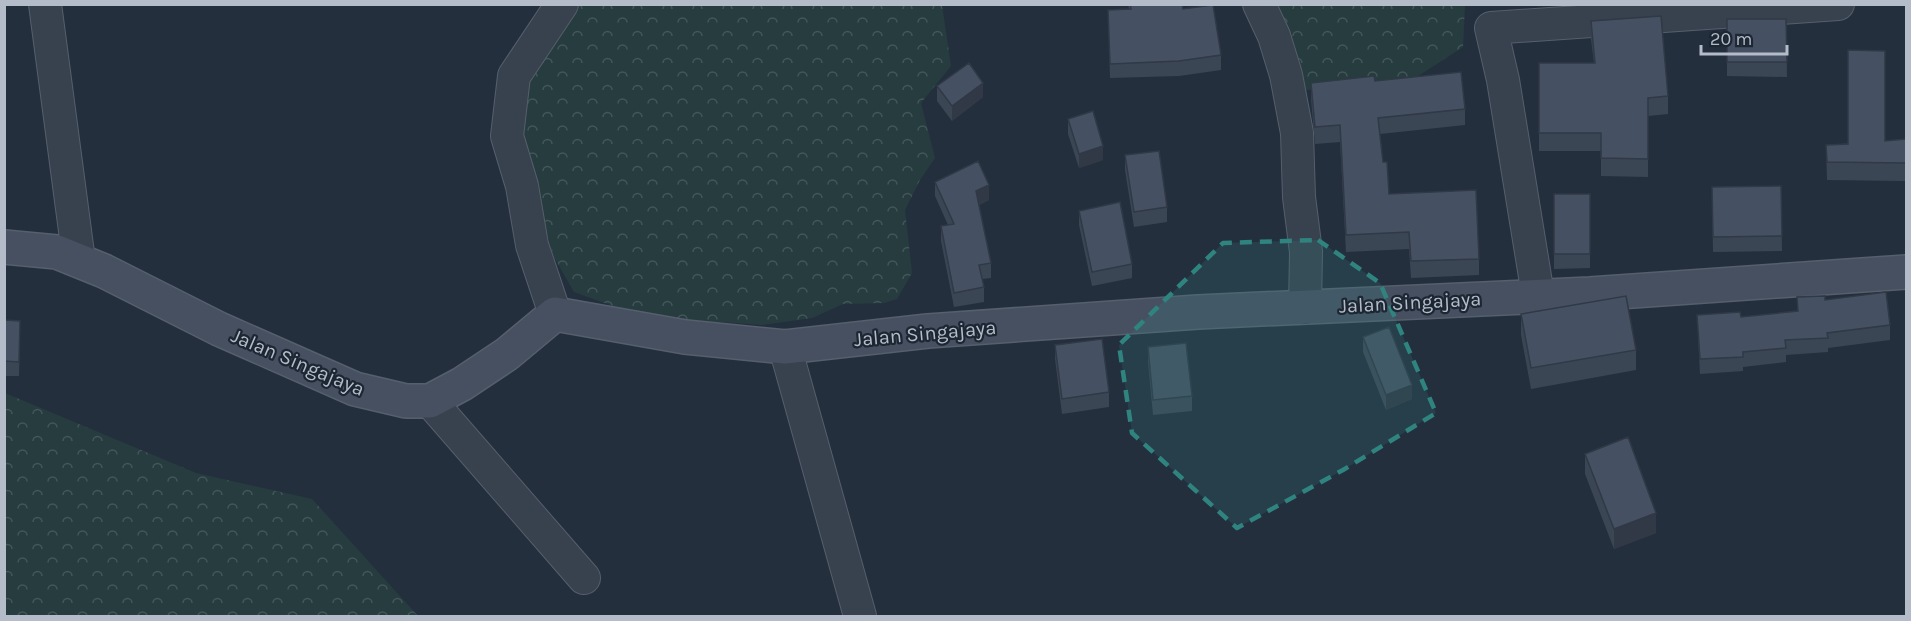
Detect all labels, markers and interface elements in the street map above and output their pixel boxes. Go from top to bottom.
scale bar [1701,18,1786,56]
text: 20 m [1710,28,1752,50]
street label: Jalan Singajaya [1338,287,1482,318]
street label: Jalan Singajaya [853,316,997,351]
street label: Jalan Singajaya [228,324,368,401]

